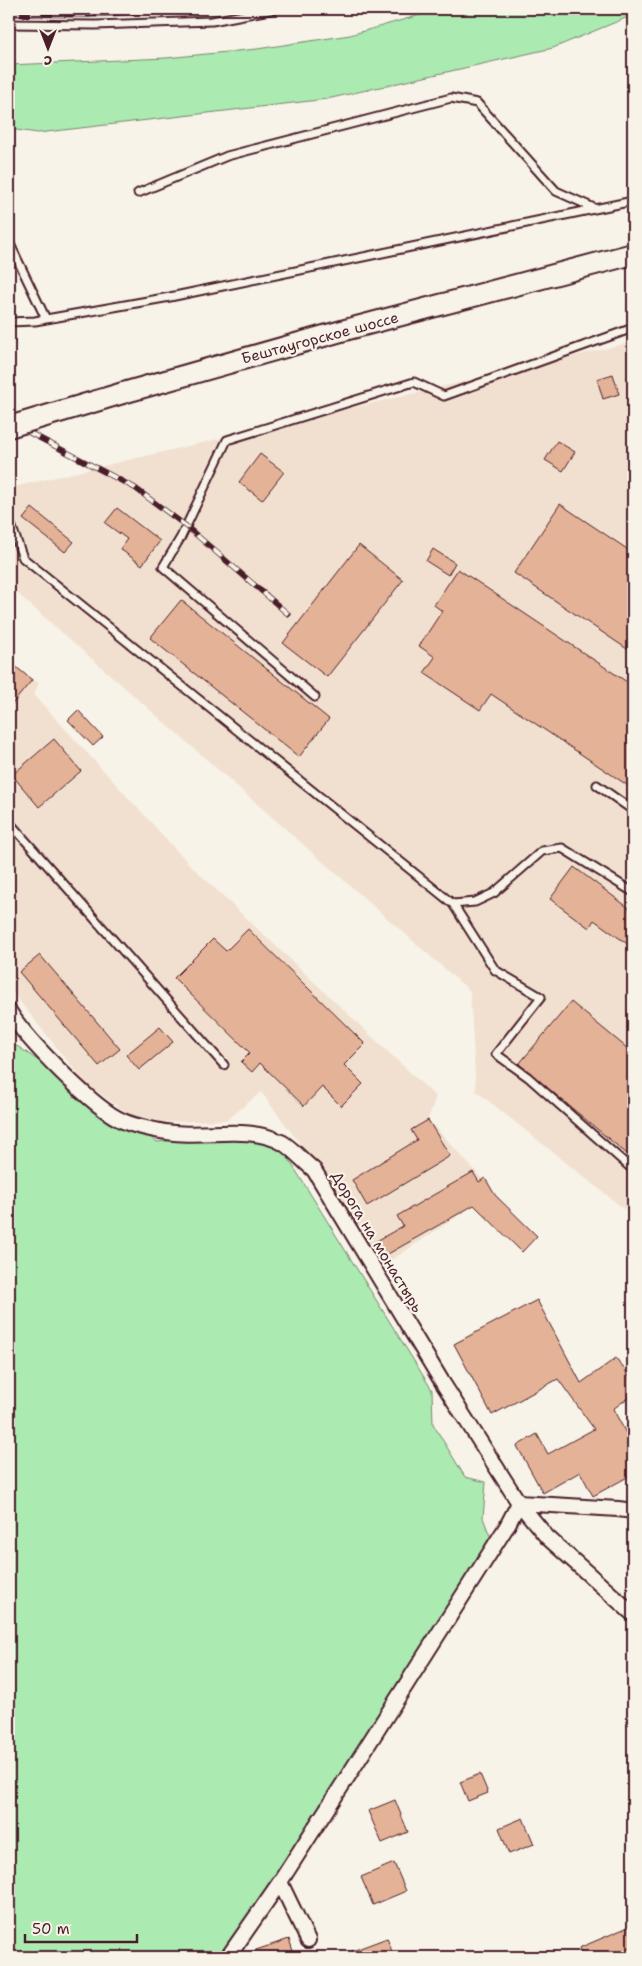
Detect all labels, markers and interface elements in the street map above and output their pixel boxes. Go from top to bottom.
north arrow [22,22,72,72]
text: С [44,52,52,70]
street label: Бештаугорское шоссе [239,307,401,369]
street label: Дорога на монастырь [327,1168,427,1317]
scale bar [25,1911,138,1943]
text: 50 m [32,1919,70,1939]

